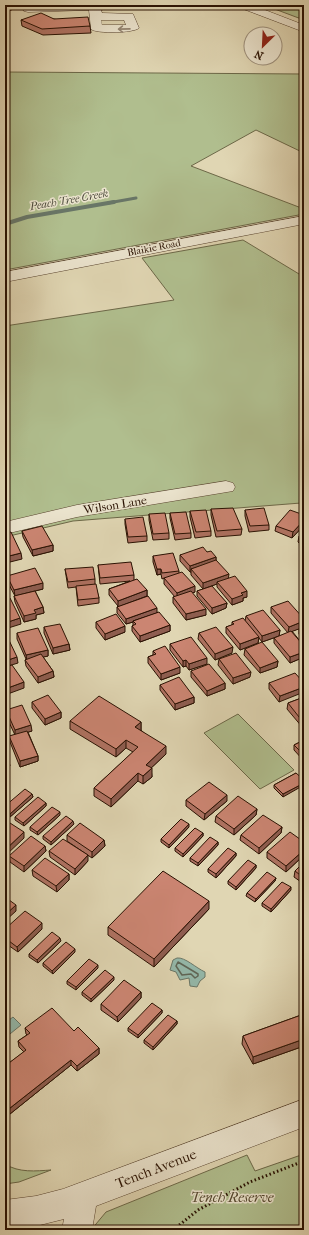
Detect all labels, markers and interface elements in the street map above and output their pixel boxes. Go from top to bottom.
one-way arrow [118,25,131,32]
north arrow [243,26,283,66]
text: N [252,47,266,62]
water label: Peach Tree Creek [28,187,109,213]
street label: Blaikie Road [126,237,182,259]
street label: Wilson Lane [81,493,148,517]
street label: Tench Avenue [113,1146,199,1192]
park label: Tench Reserve [191,1189,274,1206]

